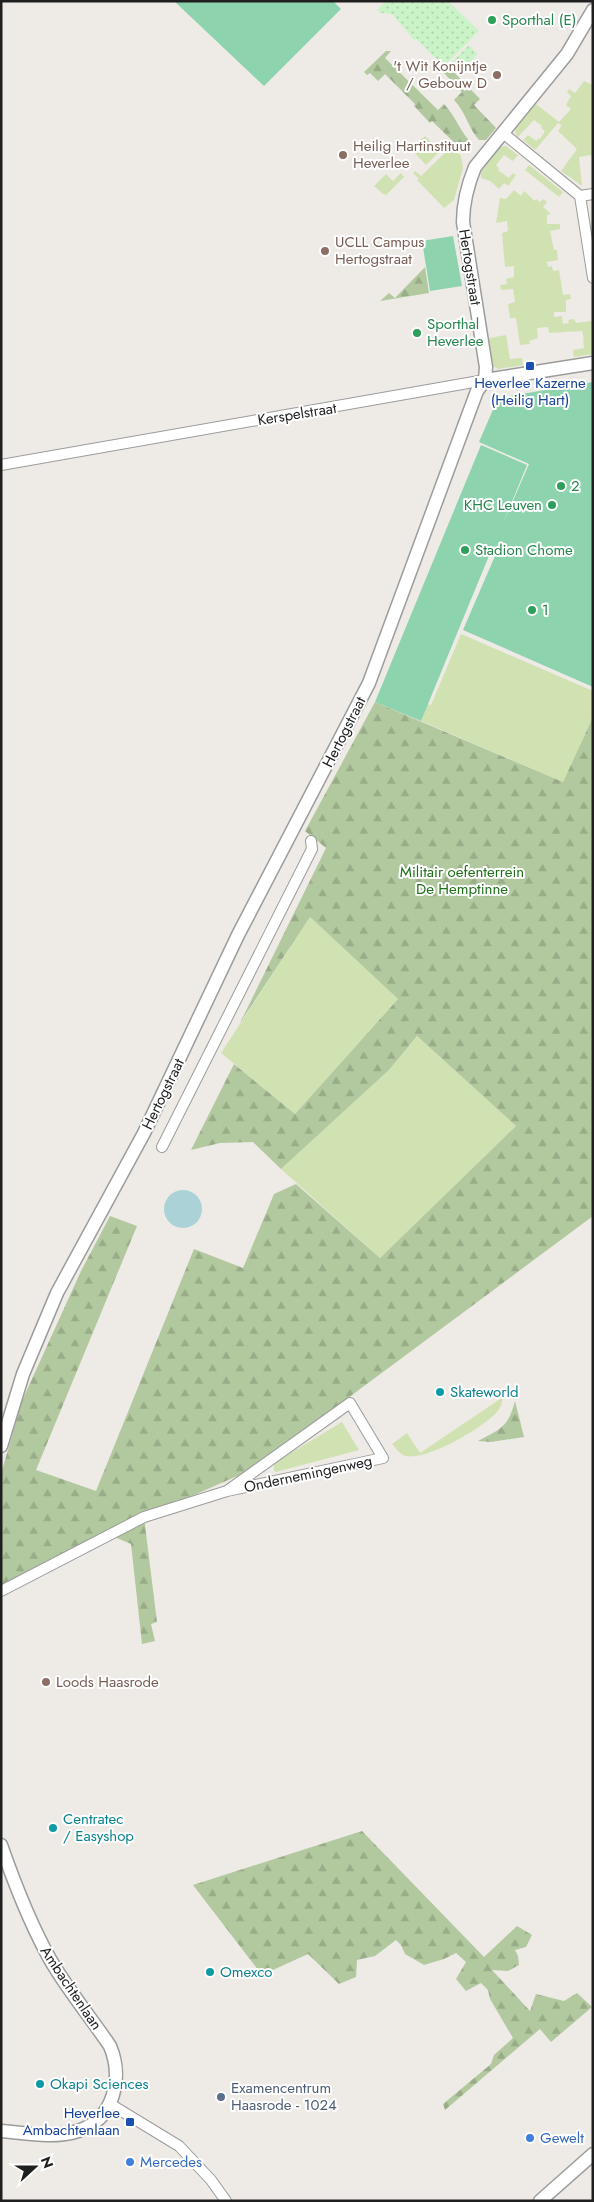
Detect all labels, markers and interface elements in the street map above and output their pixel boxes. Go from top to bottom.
place label: Sporthal (E) [502,9,576,31]
marker: Sporthal (E) [486,14,498,26]
place label: 't Wit Konijntje / Gebouw D [393,55,487,94]
marker: 't Wit Konijntje / Gebouw D [491,69,503,81]
place label: Heilig Hartinstituut Heverlee [353,135,471,174]
marker: Heilig Hartinstituut Heverlee [337,149,349,161]
street label: Hertogstraat [453,227,487,307]
place label: UCLL Campus Hertogstraat [335,231,424,270]
marker: UCLL Campus Hertogstraat [319,245,331,257]
place label: Sporthal Heverlee [427,313,484,352]
marker: Sporthal Heverlee [411,327,423,339]
marker: Heverlee Kazerne (Heilig Hart) [524,360,536,372]
place label: Heverlee Kazerne (Heilig Hart) [474,372,586,411]
street label: Kerspelstraat [256,397,338,431]
place label: 2 [571,475,580,497]
marker: 2 [555,480,567,492]
place label: KHC Leuven [464,494,542,516]
marker: KHC Leuven [546,499,558,511]
place label: Stadion Chome [475,539,573,561]
marker: Stadion Chome [459,544,471,556]
place label: 1 [542,599,549,621]
marker: 1 [526,604,538,616]
street label: Hertogstraat [317,692,371,771]
park label: Militair oefenterrein De Hemptinne [400,861,524,900]
street label: Hertogstraat [136,1054,190,1133]
place label: Skateworld [450,1381,518,1403]
marker: Skateworld [434,1386,446,1398]
street label: Ondernemingenweg [242,1450,374,1498]
place label: Loods Haasrode [56,1671,159,1693]
marker: Loods Haasrode [40,1676,52,1688]
place label: Centratec / Easyshop [63,1808,134,1847]
marker: Centratec / Easyshop [47,1822,59,1834]
street label: Ambachtenlaan [35,1941,107,2035]
place label: Omexco [220,1961,273,1983]
marker: Omexco [204,1966,216,1978]
place label: Okapi Sciences [50,2073,148,2095]
place label: Examencentrum Haasrode - 1024 [231,2077,337,2116]
marker: Okapi Sciences [34,2078,46,2090]
marker: Examencentrum Haasrode - 1024 [215,2091,227,2103]
place label: Heverlee Ambachtenlaan [23,2102,120,2141]
marker: Heverlee Ambachtenlaan [124,2116,136,2128]
place label: Gewelt [540,2127,584,2149]
marker: Gewelt [524,2132,536,2144]
north arrow [10,2142,60,2192]
place label: Mercedes [140,2151,202,2173]
text: N [36,2154,58,2171]
marker: Mercedes [124,2156,136,2168]

